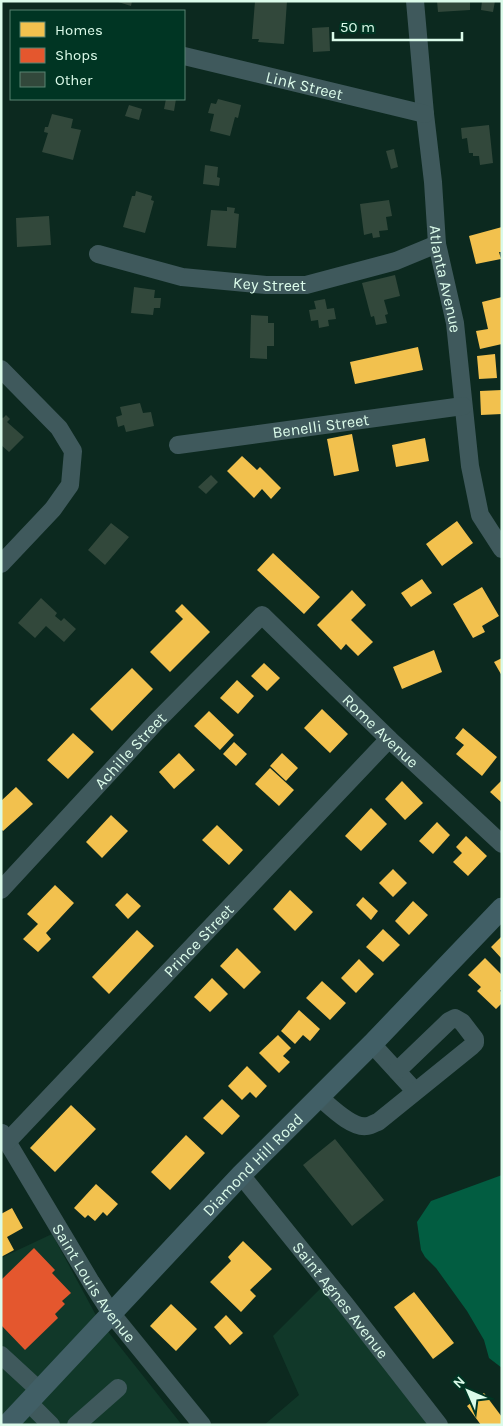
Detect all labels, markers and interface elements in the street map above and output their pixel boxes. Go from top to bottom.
legend [10,10,185,100]
scale bar [333,10,462,42]
text: 50 m [340,18,375,36]
text: Homes [55,21,103,39]
text: Shops [55,46,98,64]
street label: Link Street [264,67,345,104]
text: Other [55,71,93,89]
street label: Atlanta Avenue [426,225,465,334]
street label: Key Street [232,273,306,295]
street label: Benelli Street [271,410,370,442]
street label: Rome Avenue [338,690,423,772]
street label: Achille Street [90,709,170,793]
street label: Prince Street [160,900,238,981]
street label: Diamond Hill Road [199,1110,307,1220]
street label: Saint Louis Avenue [48,1220,140,1346]
street label: Saint Agnes Avenue [289,1238,393,1362]
north arrow [443,1366,493,1416]
text: N [450,1373,469,1392]

